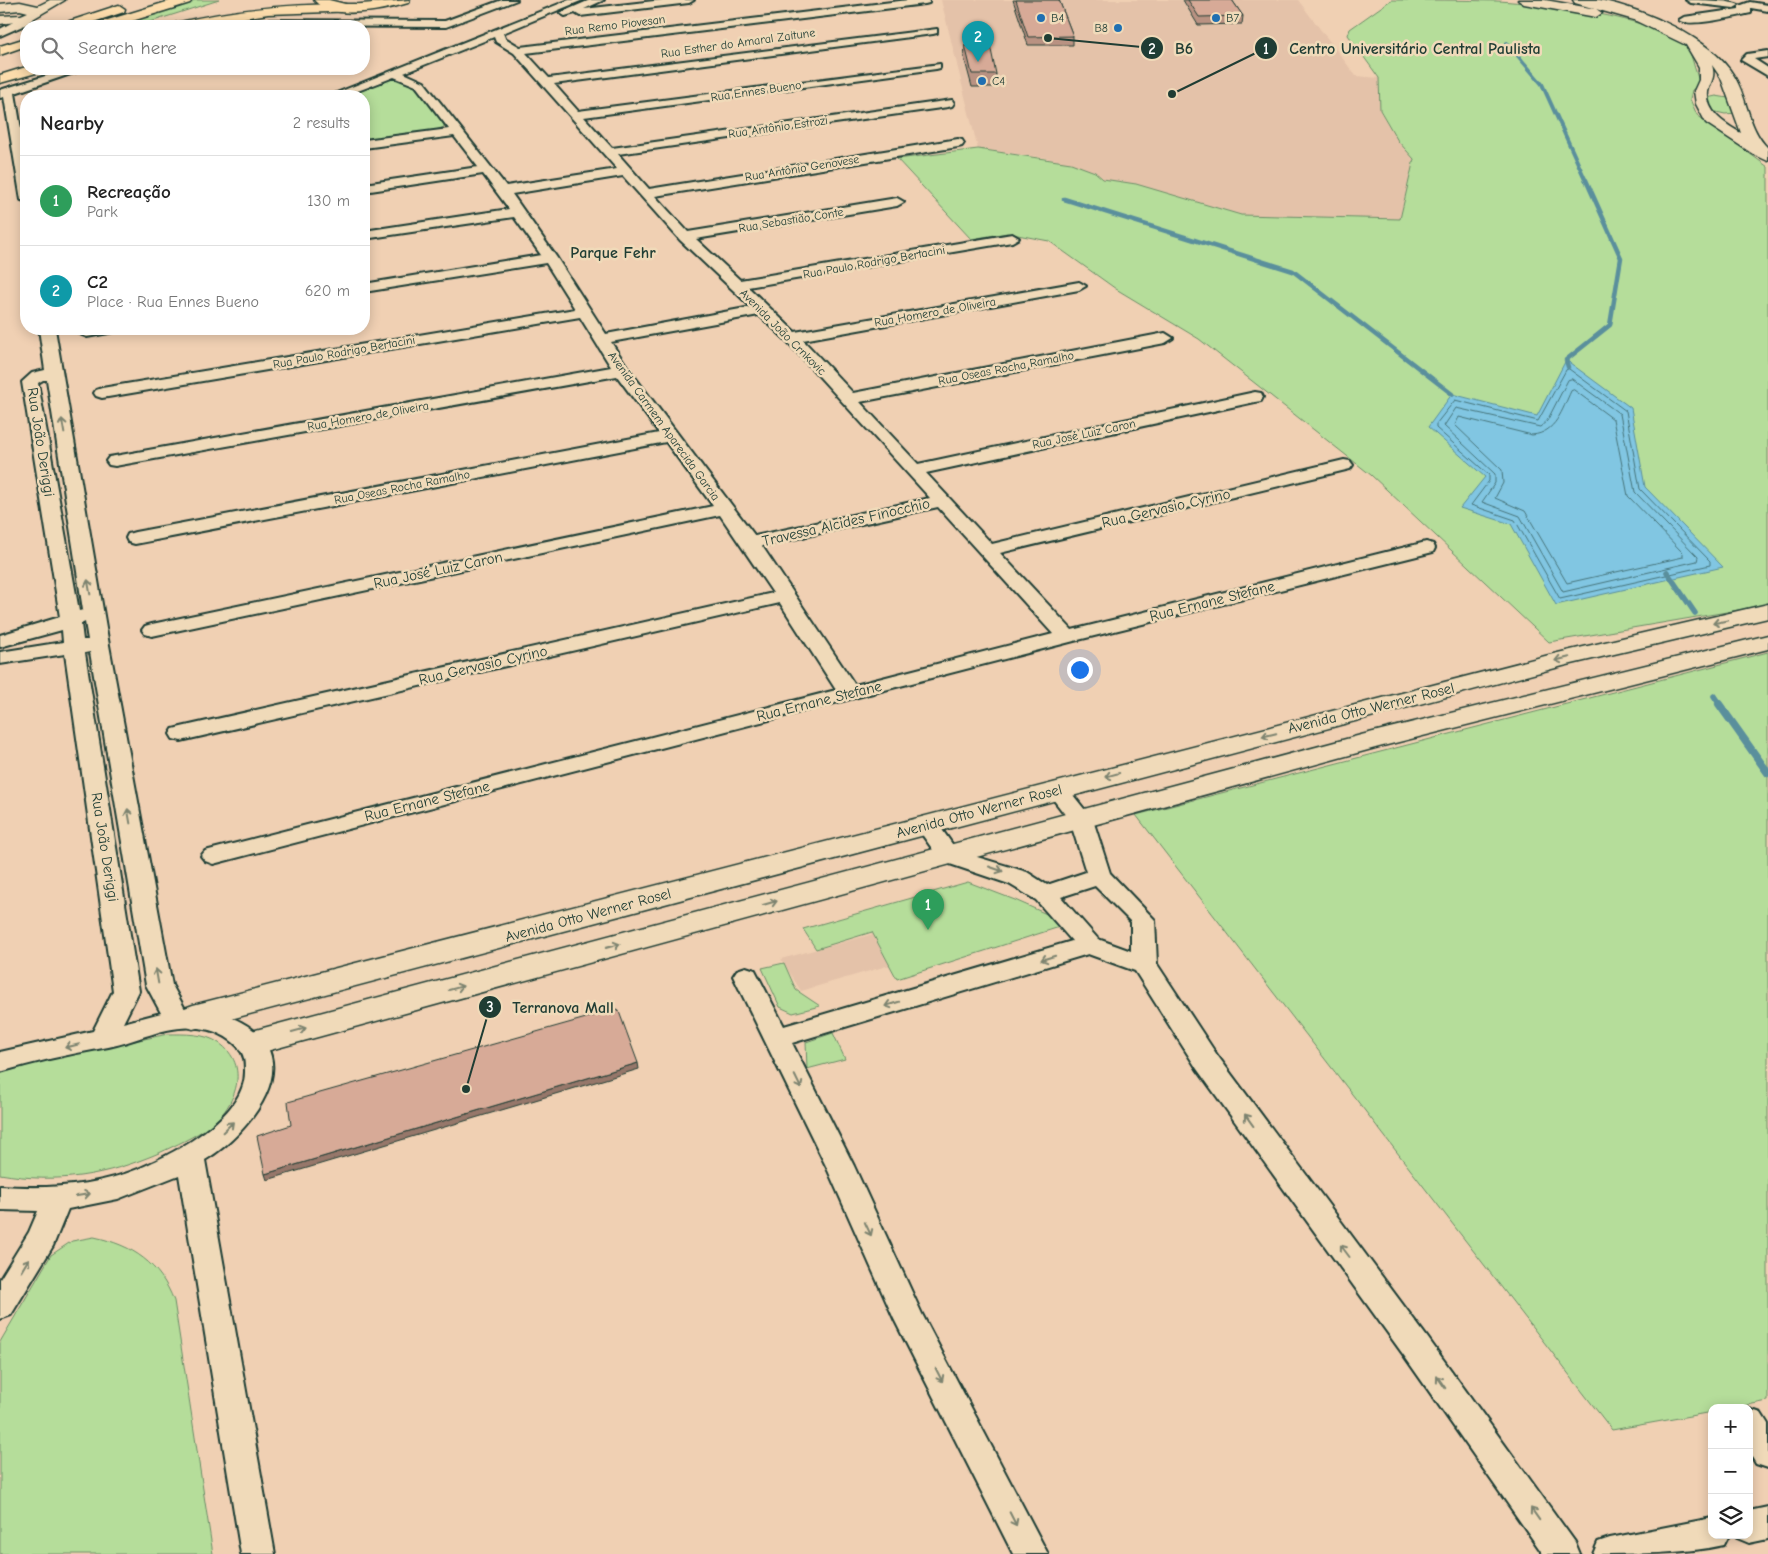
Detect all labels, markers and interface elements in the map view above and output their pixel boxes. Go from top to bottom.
place label: B4 [1051,11,1064,25]
place label: B7 [1226,11,1239,25]
street label: Rua Remo Piovesan [564,12,666,38]
marker: B4 [1035,12,1047,24]
marker: B7 [1210,12,1222,24]
search box [20,20,370,75]
pin: 2 [962,21,994,62]
place label: B8 [1094,21,1108,35]
marker: B8 [1112,22,1124,34]
street label: Rua Esther do Amaral Zaitune [660,25,816,61]
callout: B6 [1140,33,1203,64]
callout: Centro Universitário Central Paulista [1254,33,1550,64]
icon: search [38,34,66,62]
text: Search here [78,37,177,59]
text: 2 [1148,40,1156,58]
text: B6 [1175,40,1193,58]
text: 1 [1263,40,1269,58]
text: Centro Universitário Central Paulista [1289,40,1541,58]
place label: C4 [992,74,1005,88]
marker: C4 [976,75,988,87]
street label: Rua Ennes Bueno [710,78,802,104]
text: Nearby [40,111,104,135]
street label: Rua Antônio Estrozi [727,113,829,141]
text: 2 results [293,114,350,132]
street label: Rua Antônio Genovese [744,152,860,184]
text: Recreação [87,181,171,203]
text: 1 [53,192,59,210]
text: 130 m [307,192,350,210]
text: Park [87,203,118,221]
street label: Rua Sebastião Conte [738,205,844,235]
street label: Rua Paulo Rodrigo Bertacini [802,243,946,281]
district label: Parque Fehr [570,244,656,262]
text: C2 [87,271,108,293]
text: 2 [52,282,60,300]
text: 620 m [305,282,350,300]
street label: Avenida João Crnkovic [737,286,829,378]
text: Place · Rua Ennes Bueno [87,293,259,311]
street label: Rua Homero de Oliveira [873,294,997,330]
street label: Rua Paulo Rodrigo Bertacini [272,333,416,371]
street label: Rua Oseas Rocha Ramalho [937,348,1075,388]
street label: Avenida Carmem Aparecida Garcia [605,349,723,503]
street label: Rua João Deriggi [23,386,59,498]
street label: Rua Homero de Oliveira [306,398,430,434]
street label: Rua José Luiz Caron [1031,416,1137,452]
one-way arrow [57,419,67,435]
street label: Rua Oseas Rocha Ramalho [333,467,471,507]
street label: Rua Gervasio Cyrino [1100,484,1232,532]
street label: Travessa Alcides Finocchio [760,494,932,550]
street label: Rua José Luiz Caron [372,548,504,592]
street label: Rua Ernane Stefane [1148,577,1277,625]
one-way arrow [84,579,94,595]
one-way arrow [1713,618,1729,627]
street label: Rua Gervasio Cyrino [417,641,549,689]
one-way arrow [1555,655,1571,664]
your location [1067,657,1093,683]
street label: Rua Ernane Stefane [755,677,884,725]
street label: Avenida Otto Werner Rosel [1286,679,1456,737]
one-way arrow [1262,730,1278,740]
one-way arrow [1104,771,1120,780]
street label: Rua Ernane Stefane [363,777,492,825]
street label: Avenida Otto Werner Rosel [894,780,1064,842]
street label: Rua João Deriggi [87,791,123,903]
one-way arrow [123,808,133,824]
one-way arrow [987,865,1003,875]
street label: Avenida Otto Werner Rosel [503,884,673,946]
pin: 1 [912,889,944,930]
one-way arrow [761,898,777,907]
one-way arrow [605,941,621,950]
one-way arrow [1040,953,1056,963]
one-way arrow [152,968,162,984]
one-way arrow [448,983,464,992]
callout: Terranova Mall [478,992,624,1023]
text: 3 [486,998,494,1016]
text: Terranova Mall [512,999,614,1017]
one-way arrow [884,1000,900,1010]
one-way arrow [291,1025,307,1034]
one-way arrow [65,1041,81,1051]
one-way arrow [794,1074,803,1089]
one-way arrow [1244,1113,1254,1127]
one-way arrow [222,1121,234,1133]
one-way arrow [75,1190,91,1200]
one-way arrow [864,1221,874,1236]
one-way arrow [1339,1245,1350,1258]
one-way arrow [21,1258,31,1272]
one-way arrow [935,1367,944,1382]
one-way arrow [1436,1375,1446,1389]
map controls [1708,1404,1753,1539]
button: + [1708,1404,1753,1449]
button: − [1708,1449,1753,1494]
button: layers [1708,1494,1753,1539]
one-way arrow [1530,1507,1540,1521]
one-way arrow [1008,1512,1018,1527]

